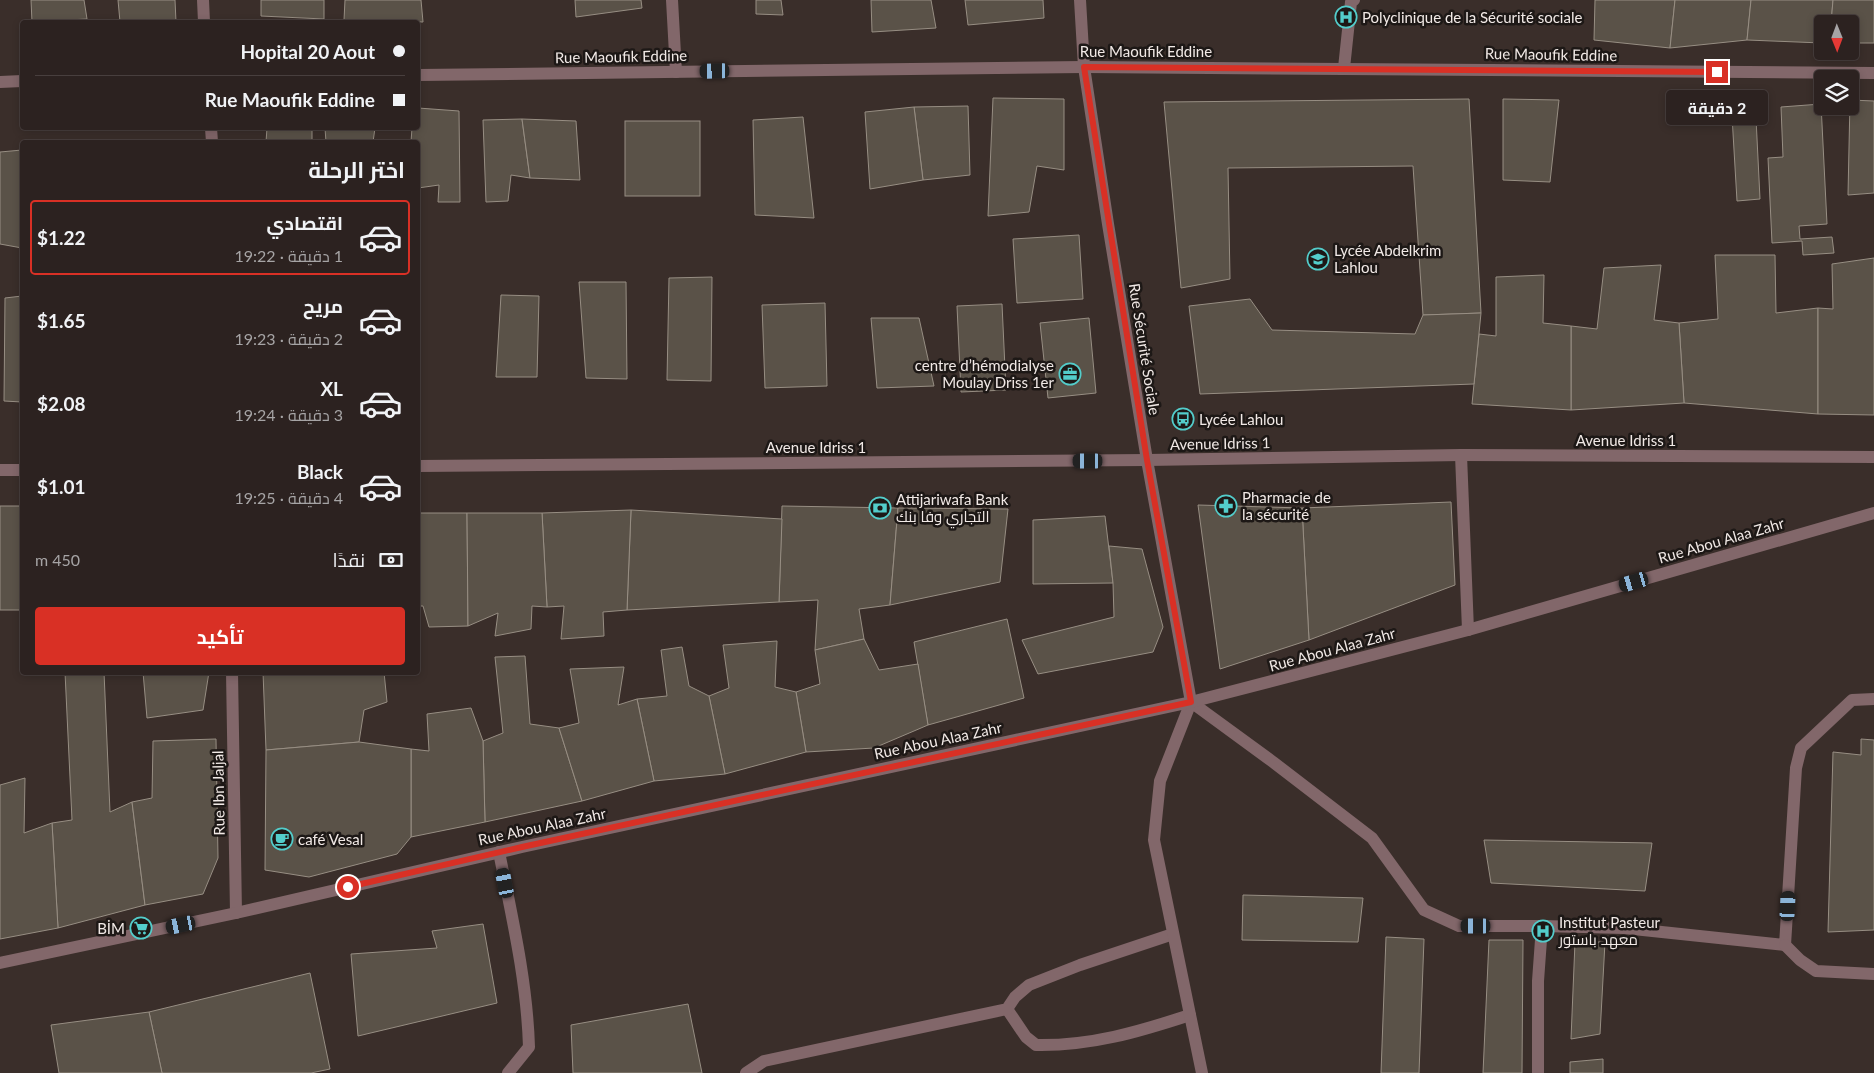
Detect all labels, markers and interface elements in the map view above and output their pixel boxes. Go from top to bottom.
hospital icon: Polyclinique de la Sécurité sociale [1334,5,1358,29]
place label: Polyclinique de la Sécurité sociale [1362,8,1582,26]
north arrow [1814,15,1859,60]
map controls [1814,15,1859,115]
text: Hopital 20 Aout [240,40,375,63]
street label: Rue Maoufik Eddine [1080,42,1212,60]
street label: Rue Maoufik Eddine [1485,44,1617,64]
street label: Rue Maoufik Eddine [555,46,687,66]
route end [1706,61,1728,83]
car [699,63,730,79]
button: layers [1814,70,1859,115]
text: Rue Maoufik Eddine [205,88,375,111]
callout: 2 دقيقة [1666,90,1768,124]
text: 2 دقيقة [1688,98,1746,117]
text: اختر الرحلة [308,156,405,183]
text: اقتصادي [267,211,343,234]
icon: car [358,215,403,260]
text: $1.22 [37,226,86,249]
place label: Lycée Abdelkrim Lahlou [1334,241,1441,276]
text: 1 دقيقة · 19:22 [235,246,343,265]
school or university icon: Lycée Abdelkrim Lahlou [1306,247,1330,271]
street label: Rue Sécurité Sociale [1126,282,1164,416]
text: مريح [303,294,343,317]
icon: car [358,298,403,343]
text: $1.65 [37,309,86,332]
text: 2 دقيقة · 19:23 [235,329,343,348]
place label: centre d’hémodialyse Moulay Driss 1er [915,356,1055,391]
office icon: centre d’hémodialyse Moulay Driss 1er [1058,362,1082,386]
text: XL [320,377,343,400]
icon: car [358,381,403,426]
text: $2.08 [37,392,86,415]
text: 3 دقيقة · 19:24 [235,405,343,424]
bus stop icon: Lycée Lahlou [1171,407,1195,431]
place label: Lycée Lahlou [1199,410,1283,428]
street label: Avenue Idriss 1 [1576,431,1676,449]
street label: Avenue Idriss 1 [1170,433,1270,453]
street label: Avenue Idriss 1 [766,438,866,456]
car [1073,454,1103,469]
text: Black [297,460,343,483]
icon: car [358,464,403,509]
text: $1.01 [37,475,86,498]
text: 4 دقيقة · 19:25 [235,488,343,507]
place label: Pharmacie de la sécurité [1242,488,1331,523]
place label: Attijariwafa Bank التجاري وفا بنك [896,490,1009,529]
pharmacy icon: Pharmacie de la sécurité [1214,494,1238,518]
bank icon: Attijariwafa Bank التجاري وفا بنك [868,496,892,520]
street label: Rue Abou Alaa Zahr [1656,513,1787,567]
icon: cash [377,546,405,574]
text: نقدًا [333,548,365,571]
text: 450 m [35,550,80,569]
car [1617,571,1650,593]
button: تأكيد [35,607,405,665]
street label: Rue Abou Alaa Zahr [1267,623,1398,675]
street label: Rue Abou Alaa Zahr [872,718,1004,762]
street label: Rue Ibn Jaljal [208,750,228,836]
street label: Rue Abou Alaa Zahr [476,804,608,848]
cafe icon: café Vesal [270,827,294,851]
place label: café Vesal [298,830,363,848]
car [494,867,515,899]
route start [337,876,359,898]
car [1779,891,1796,921]
place label: Institut Pasteur معهد باستور [1558,913,1660,950]
car [164,915,197,935]
supermarket icon: BİM [129,916,153,940]
place label: BİM [97,919,125,937]
car [1461,919,1491,934]
hospital icon: Institut Pasteur معهد باستور [1531,919,1555,943]

